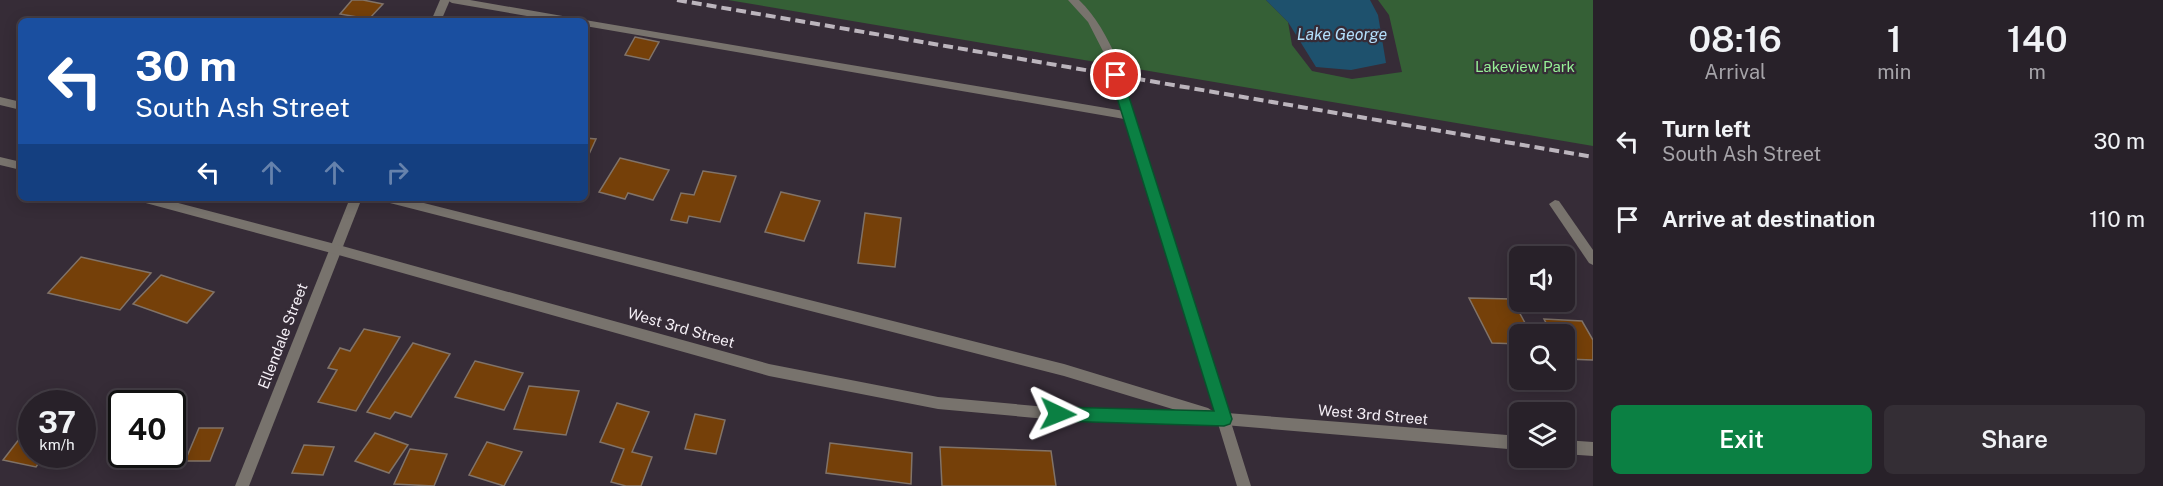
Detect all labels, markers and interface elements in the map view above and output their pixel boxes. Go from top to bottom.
text: 08:16 [1688,18,1782,60]
text: 1 [1887,18,1902,60]
text: 140 [2007,18,2068,60]
water label: Lake George [1297,25,1387,44]
text: 30 m [135,41,237,90]
icon: left [36,42,114,120]
pin [1090,49,1141,100]
icon: arrive [1099,58,1132,91]
park label: Lakeview Park [1475,58,1575,75]
text: Arrival [1704,60,1766,84]
text: min [1877,60,1911,84]
text: m [2028,60,2046,84]
text: South Ash Street [135,91,350,123]
text: Turn left [1662,116,1751,142]
icon: left [1611,125,1644,158]
text: 30 m [2093,128,2145,154]
text: South Ash Street [1662,142,1821,166]
icon: left [192,156,225,189]
icon: ahead [255,156,288,189]
icon: ahead [318,156,351,189]
icon: right [381,156,414,189]
icon: arrive [1611,203,1644,236]
text: Arrive at destination [1662,206,1875,232]
text: 110 m [2089,206,2145,232]
map controls [1509,246,1575,468]
button: sound [1509,246,1575,312]
street label: Ellendale Street [255,280,311,391]
street label: West 3rd Street [626,304,737,351]
button: search [1509,324,1575,390]
position arrow [1026,382,1090,446]
speed limit sign: 40 [108,390,186,468]
street label: West 3rd Street [1317,401,1429,428]
button: layers [1509,402,1575,468]
text: 37 [38,404,76,440]
button: Exit [1611,405,1872,474]
button: Share [1884,405,2145,474]
text: km/h [39,436,75,453]

